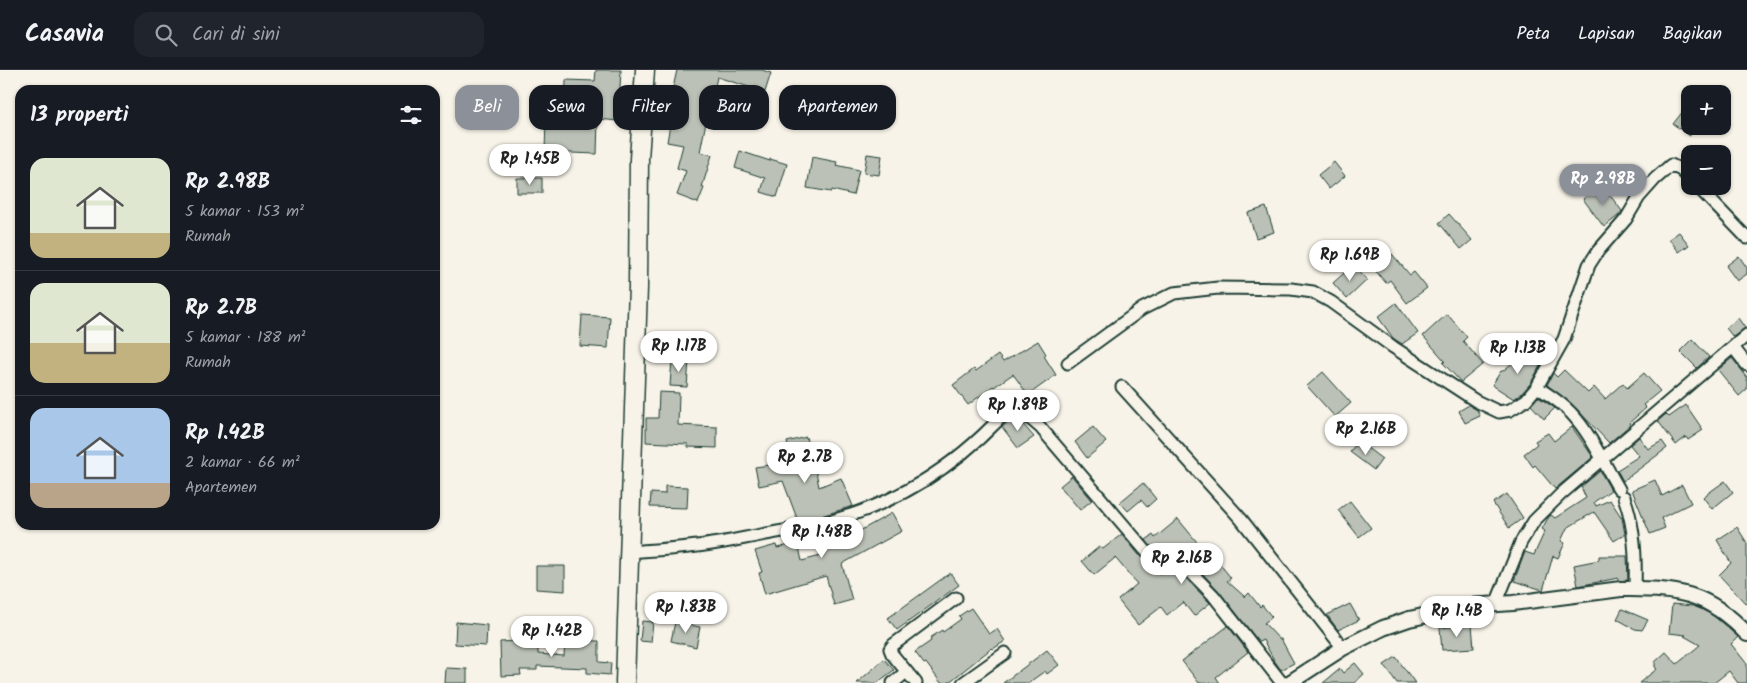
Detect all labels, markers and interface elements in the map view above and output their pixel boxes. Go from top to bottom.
search box [134,12,484,57]
text: Casavia [25,15,104,54]
text: Cari di sini [192,20,280,50]
text: Peta [1517,20,1550,49]
text: Lapisan [1578,20,1635,49]
text: Bagikan [1663,20,1722,49]
icon: search [152,21,180,49]
chip: Beli [455,85,519,130]
chip: Sewa [529,85,603,130]
chip: Filter [613,85,689,130]
chip: Baru [699,85,769,130]
chip: Apartemen [779,85,896,130]
map controls [1681,85,1731,195]
button: + [1681,85,1731,135]
text: 13 properti [30,99,128,132]
icon: filters [397,101,425,129]
pin: Rp 1.45B [478,144,582,186]
button: − [1681,145,1731,195]
text: Rp 1.45B [500,147,560,172]
pin: Rp 2.98B [1551,164,1655,206]
text: Rp 2.98B [185,166,270,199]
text: Rp 2.98B [1570,167,1636,192]
icon: home [70,178,130,238]
text: 5 kamar · 153 m² [185,199,304,224]
text: Rumah [185,224,231,249]
pin: Rp 1.69B [1298,240,1402,282]
text: Rp 1.69B [1320,243,1380,268]
text: Rp 2.7B [185,292,257,325]
icon: home [70,303,130,363]
text: 5 kamar · 188 m² [185,325,306,350]
pin: Rp 1.17B [627,330,731,373]
pin: Rp 1.13B [1466,332,1570,375]
text: Rp 1.17B [651,334,707,359]
text: Rp 1.13B [1490,336,1546,361]
text: Rumah [185,350,231,375]
pin: Rp 1.89B [966,390,1070,432]
text: Rp 1.89B [988,393,1048,418]
pin: Rp 2.16B [1314,414,1418,456]
text: Rp 1.42B [185,417,265,450]
text: Rp 2.16B [1336,417,1397,442]
icon: home [70,428,130,488]
pin: Rp 2.7B [759,442,851,484]
text: Rp 2.7B [777,445,833,470]
text: 2 kamar · 66 m² [185,450,300,475]
text: Apartemen [185,475,257,500]
pin: Rp 1.48B [770,516,874,559]
text: Rp 1.48B [791,520,853,545]
pin: Rp 2.16B [1130,542,1234,585]
text: Rp 2.16B [1152,546,1213,571]
pin: Rp 1.83B [634,592,738,634]
text: Rp 1.83B [655,595,717,620]
pin: Rp 1.4B [1411,596,1503,638]
text: Rp 1.4B [1431,599,1483,624]
pin: Rp 1.42B [500,616,604,658]
text: Rp 1.42B [521,619,583,644]

